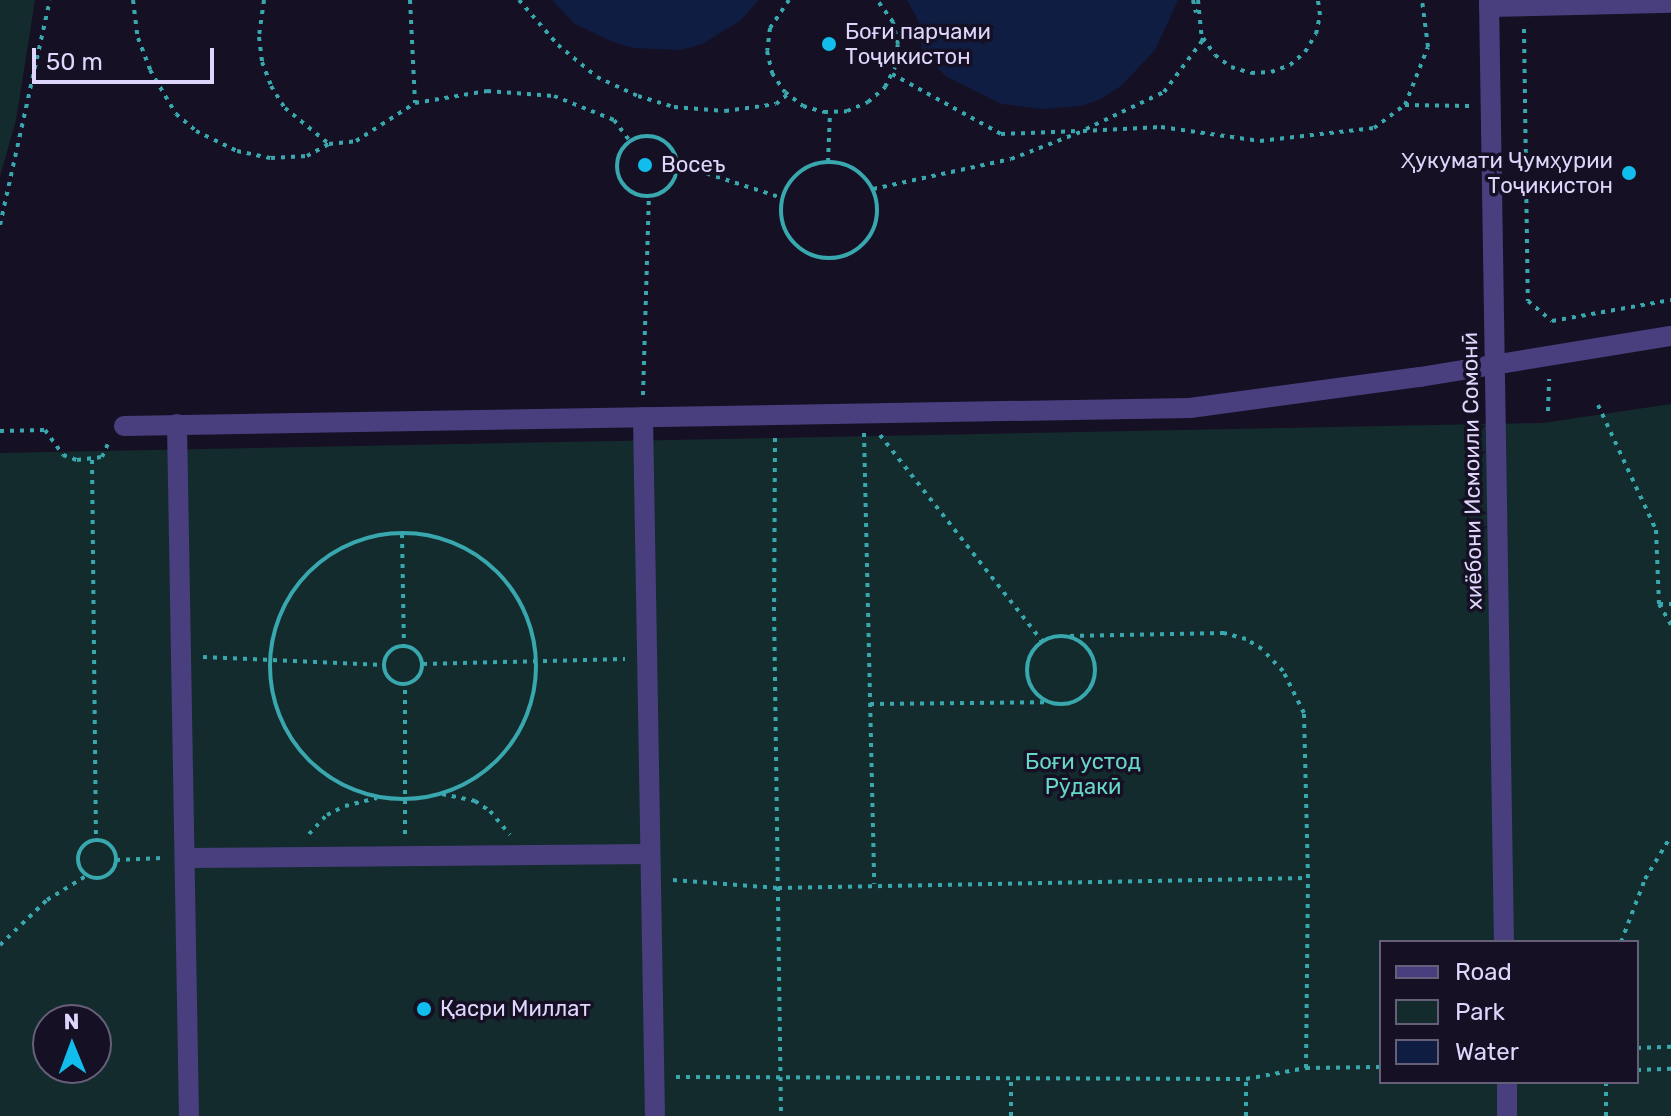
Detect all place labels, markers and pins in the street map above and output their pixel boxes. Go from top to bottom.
place label: Боғи парчами Тоҷикистон [845,18,991,70]
marker: Боғи парчами Тоҷикистон [820,35,838,53]
place label: Ҳукумати Ҷумҳурии Тоҷикистон [1400,147,1613,198]
place label: Восеъ [661,152,725,178]
marker: Восеъ [636,156,654,174]
marker: Ҳукумати Ҷумҳурии Тоҷикистон [1620,164,1638,182]
place label: Қасри Миллат [440,996,591,1022]
marker: Қасри Миллат [415,1000,433,1018]

